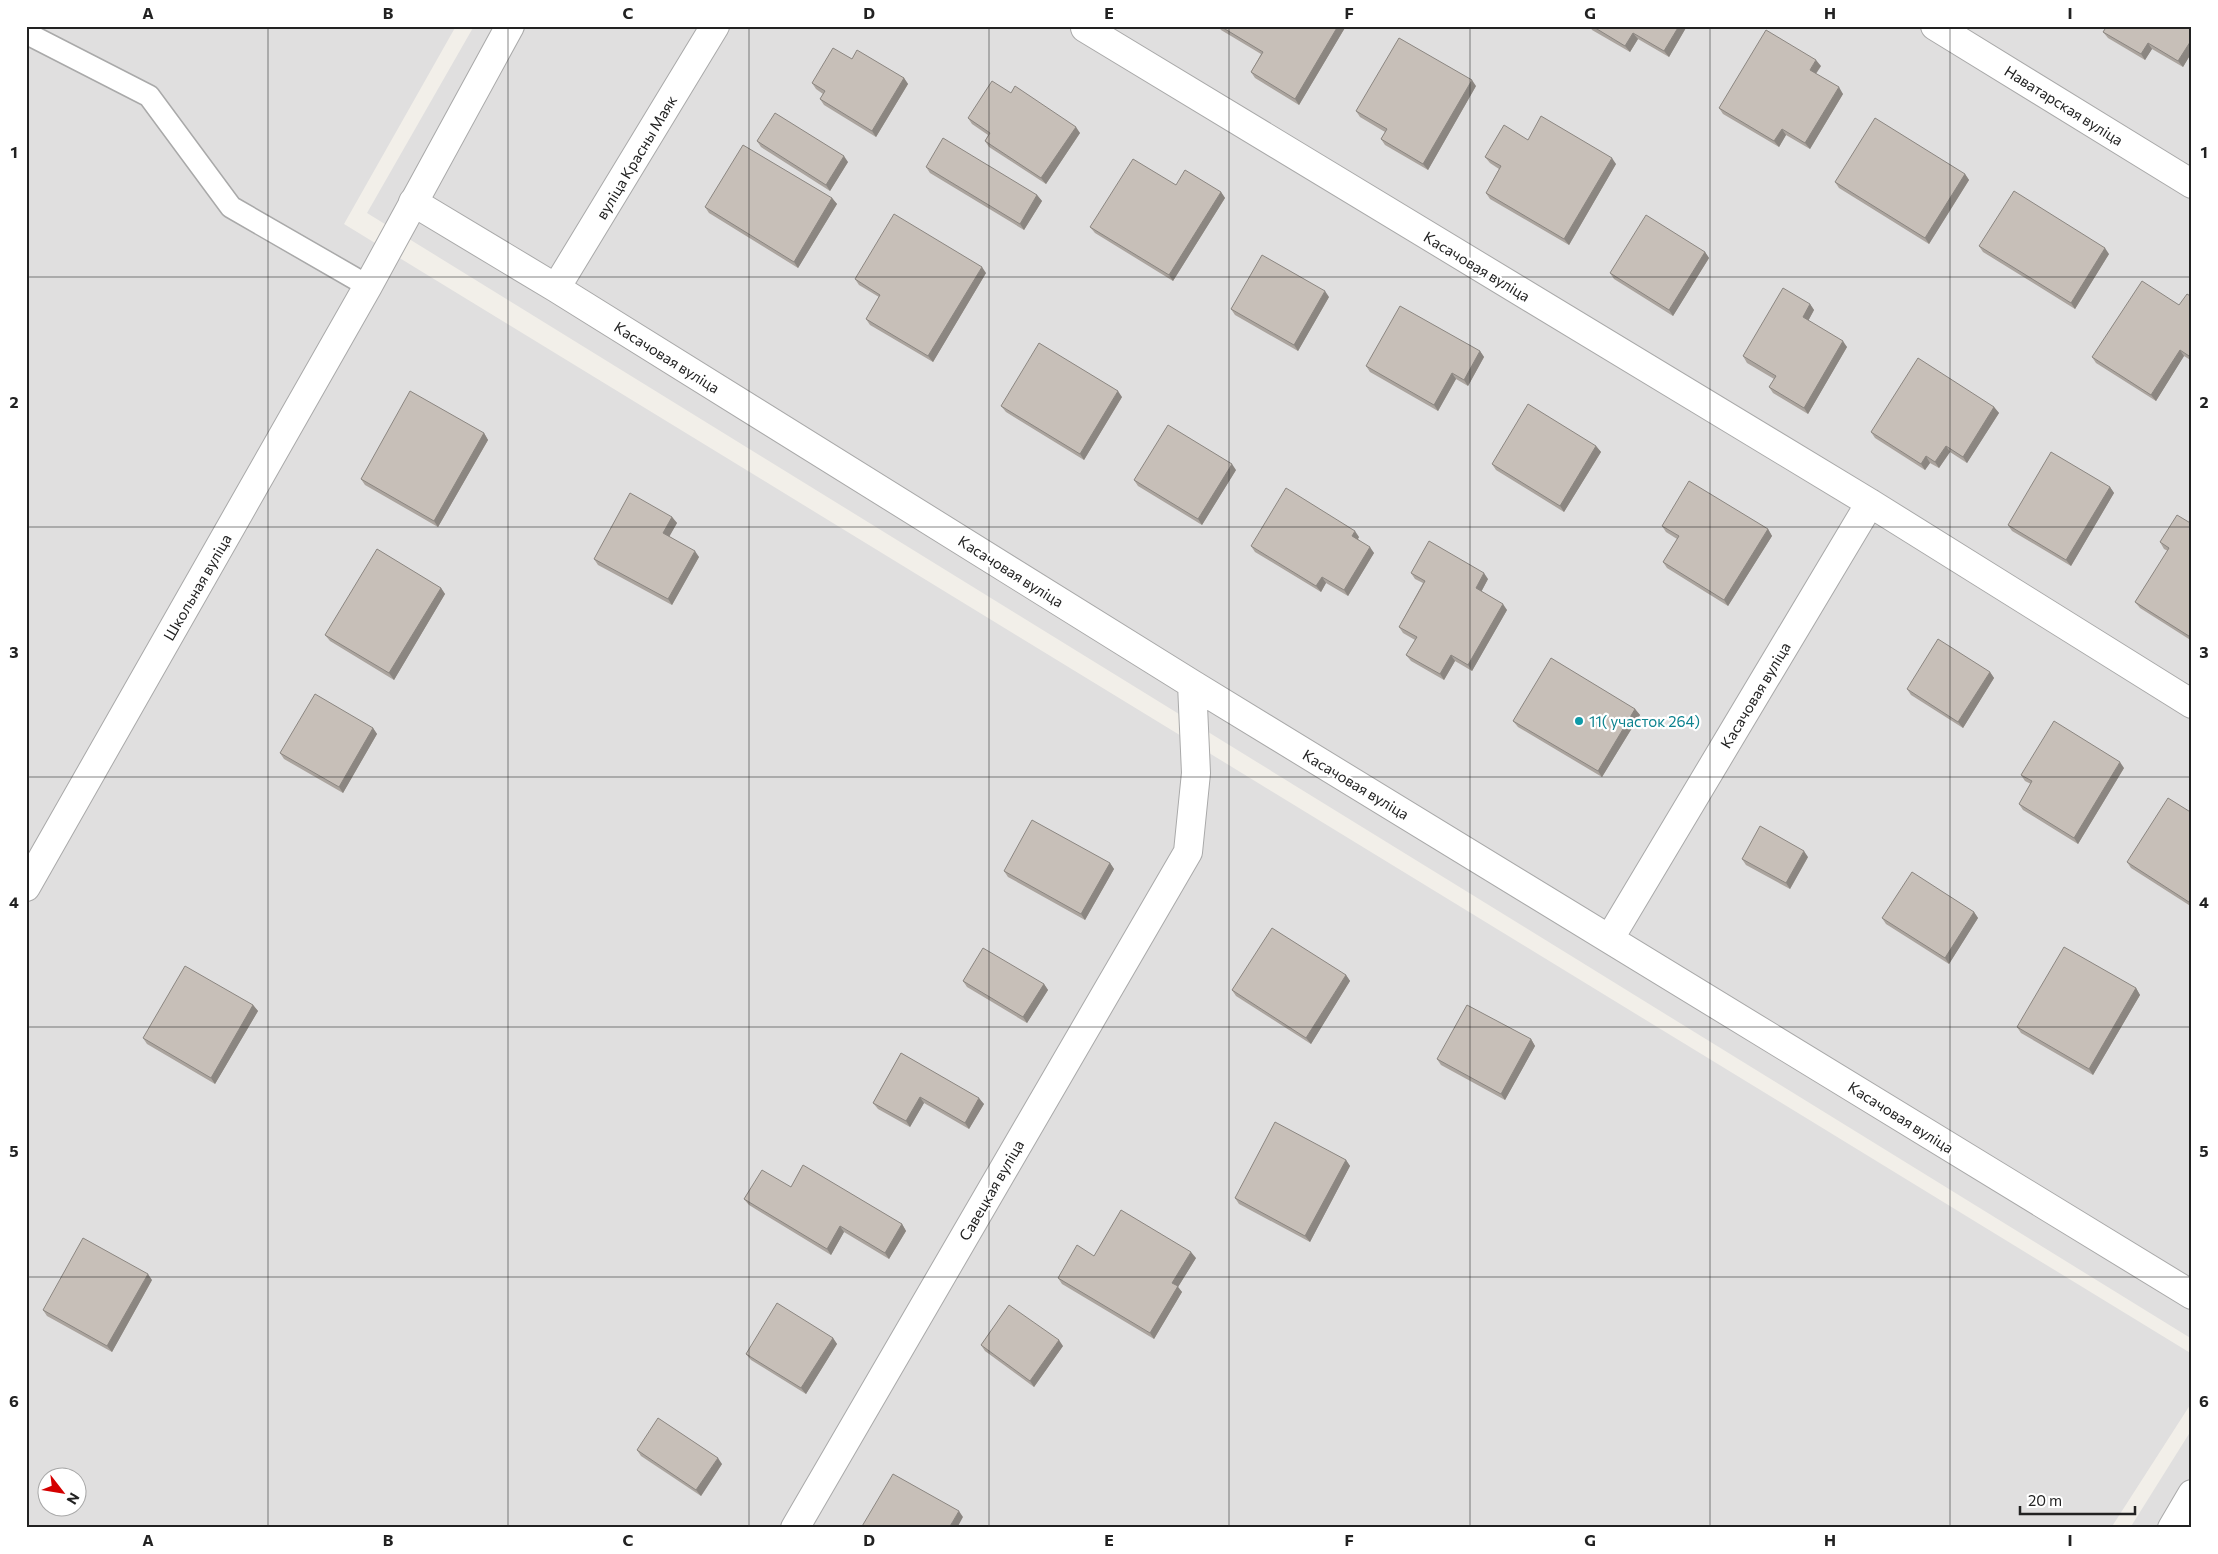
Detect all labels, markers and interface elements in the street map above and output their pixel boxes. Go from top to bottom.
text: A [142,3,154,22]
text: B [383,3,394,22]
text: C [623,3,634,22]
text: D [863,3,875,22]
text: E [1104,3,1114,22]
text: F [1344,3,1354,22]
text: G [1584,3,1596,22]
text: H [1824,3,1836,22]
text: I [2067,3,2073,22]
street label: Наватарская вуліца [2001,61,2127,149]
street label: вуліца Красны Маяк [592,92,680,222]
text: 1 [10,142,18,161]
text: 1 [2200,142,2208,161]
street label: Касачовая вуліца [1421,227,1533,305]
street label: Касачовая вуліца [611,317,723,397]
text: 2 [9,392,19,411]
text: 2 [2199,392,2209,411]
street label: Школьная вуліца [159,531,235,643]
street label: Касачовая вуліца [955,531,1067,611]
street label: Касачовая вуліца [1716,639,1794,751]
text: 3 [9,642,19,661]
text: 3 [2199,642,2209,661]
place label: 11( участок 264) [1589,712,1700,730]
marker: 11( участок 264) [1573,715,1585,727]
street label: Касачовая вуліца [1300,745,1412,823]
text: 4 [9,892,19,911]
text: 4 [2199,892,2209,911]
street label: Касачовая вуліца [1845,1077,1957,1157]
street label: Савецкая вуліца [955,1136,1027,1244]
text: 5 [9,1141,19,1160]
text: 5 [2199,1141,2209,1160]
text: 6 [9,1391,19,1410]
text: 6 [2199,1391,2209,1410]
north arrow [38,1466,88,1516]
scale bar [2020,1484,2136,1516]
text: N [64,1490,84,1508]
text: 20 m [2028,1491,2062,1509]
text: A [142,1530,154,1549]
text: B [383,1530,394,1549]
text: C [623,1530,634,1549]
text: D [863,1530,875,1549]
text: E [1104,1530,1114,1549]
text: F [1344,1530,1354,1549]
text: G [1584,1530,1596,1549]
text: H [1824,1530,1836,1549]
text: I [2067,1530,2073,1549]

